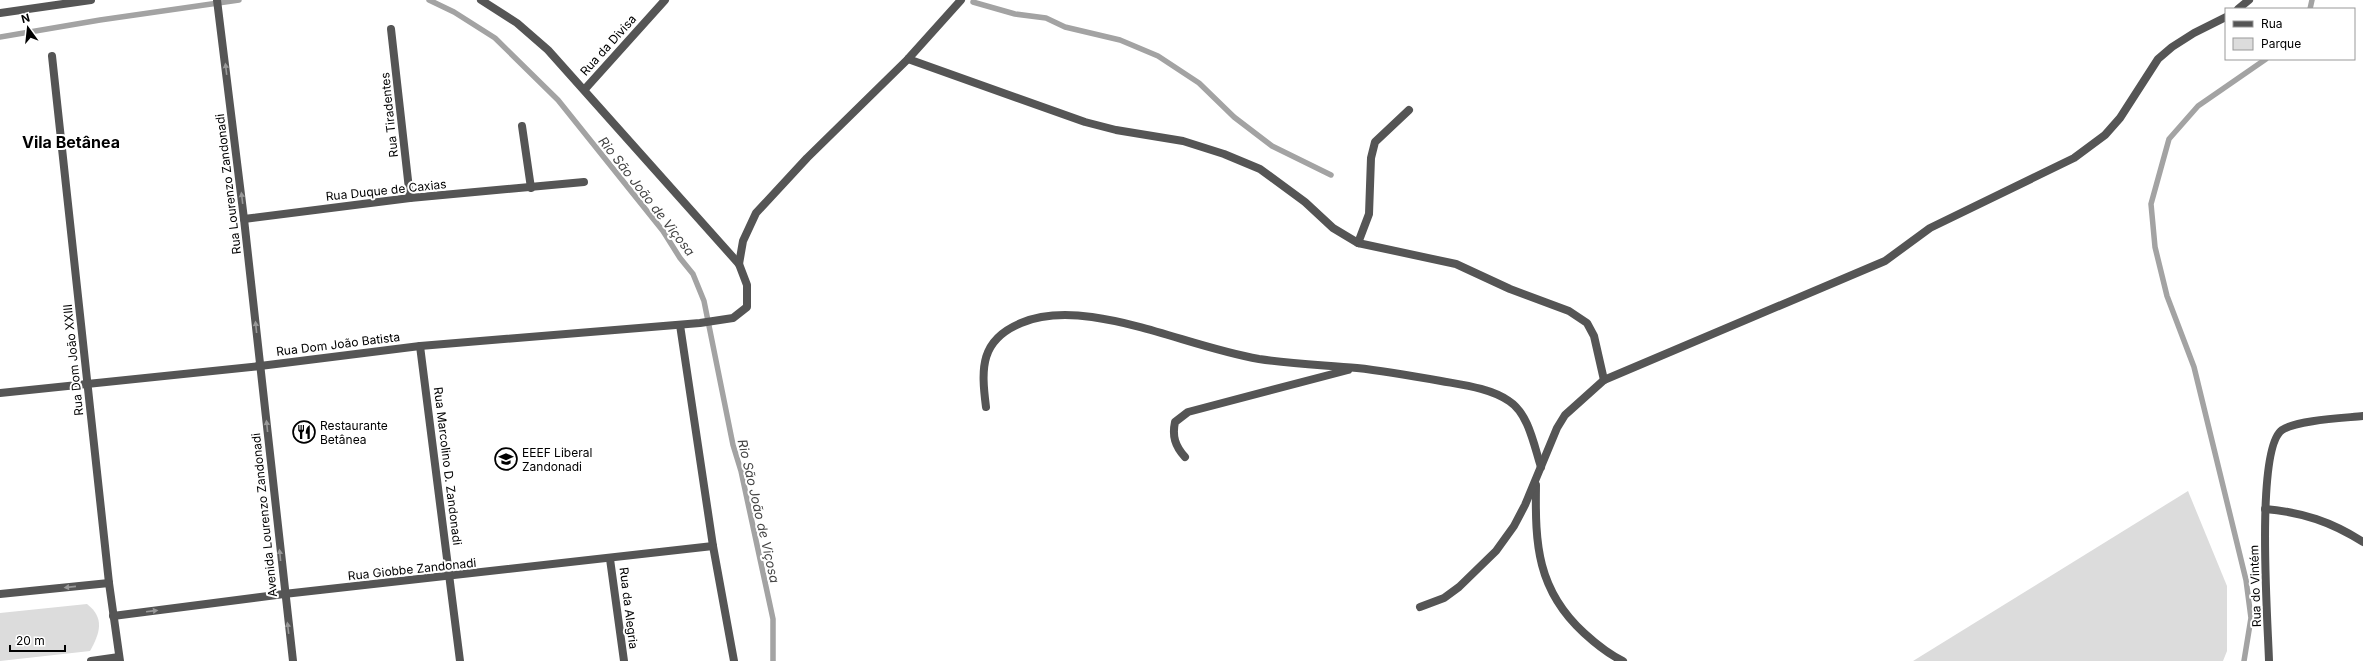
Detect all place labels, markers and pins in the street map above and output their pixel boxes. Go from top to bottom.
place label: Restaurante Betânea [320,418,388,447]
restaurant icon: Restaurante Betânea [291,419,317,445]
place label: EEEF Liberal Zandonadi [522,445,592,474]
school or university icon: EEEF Liberal Zandonadi [493,446,519,472]

